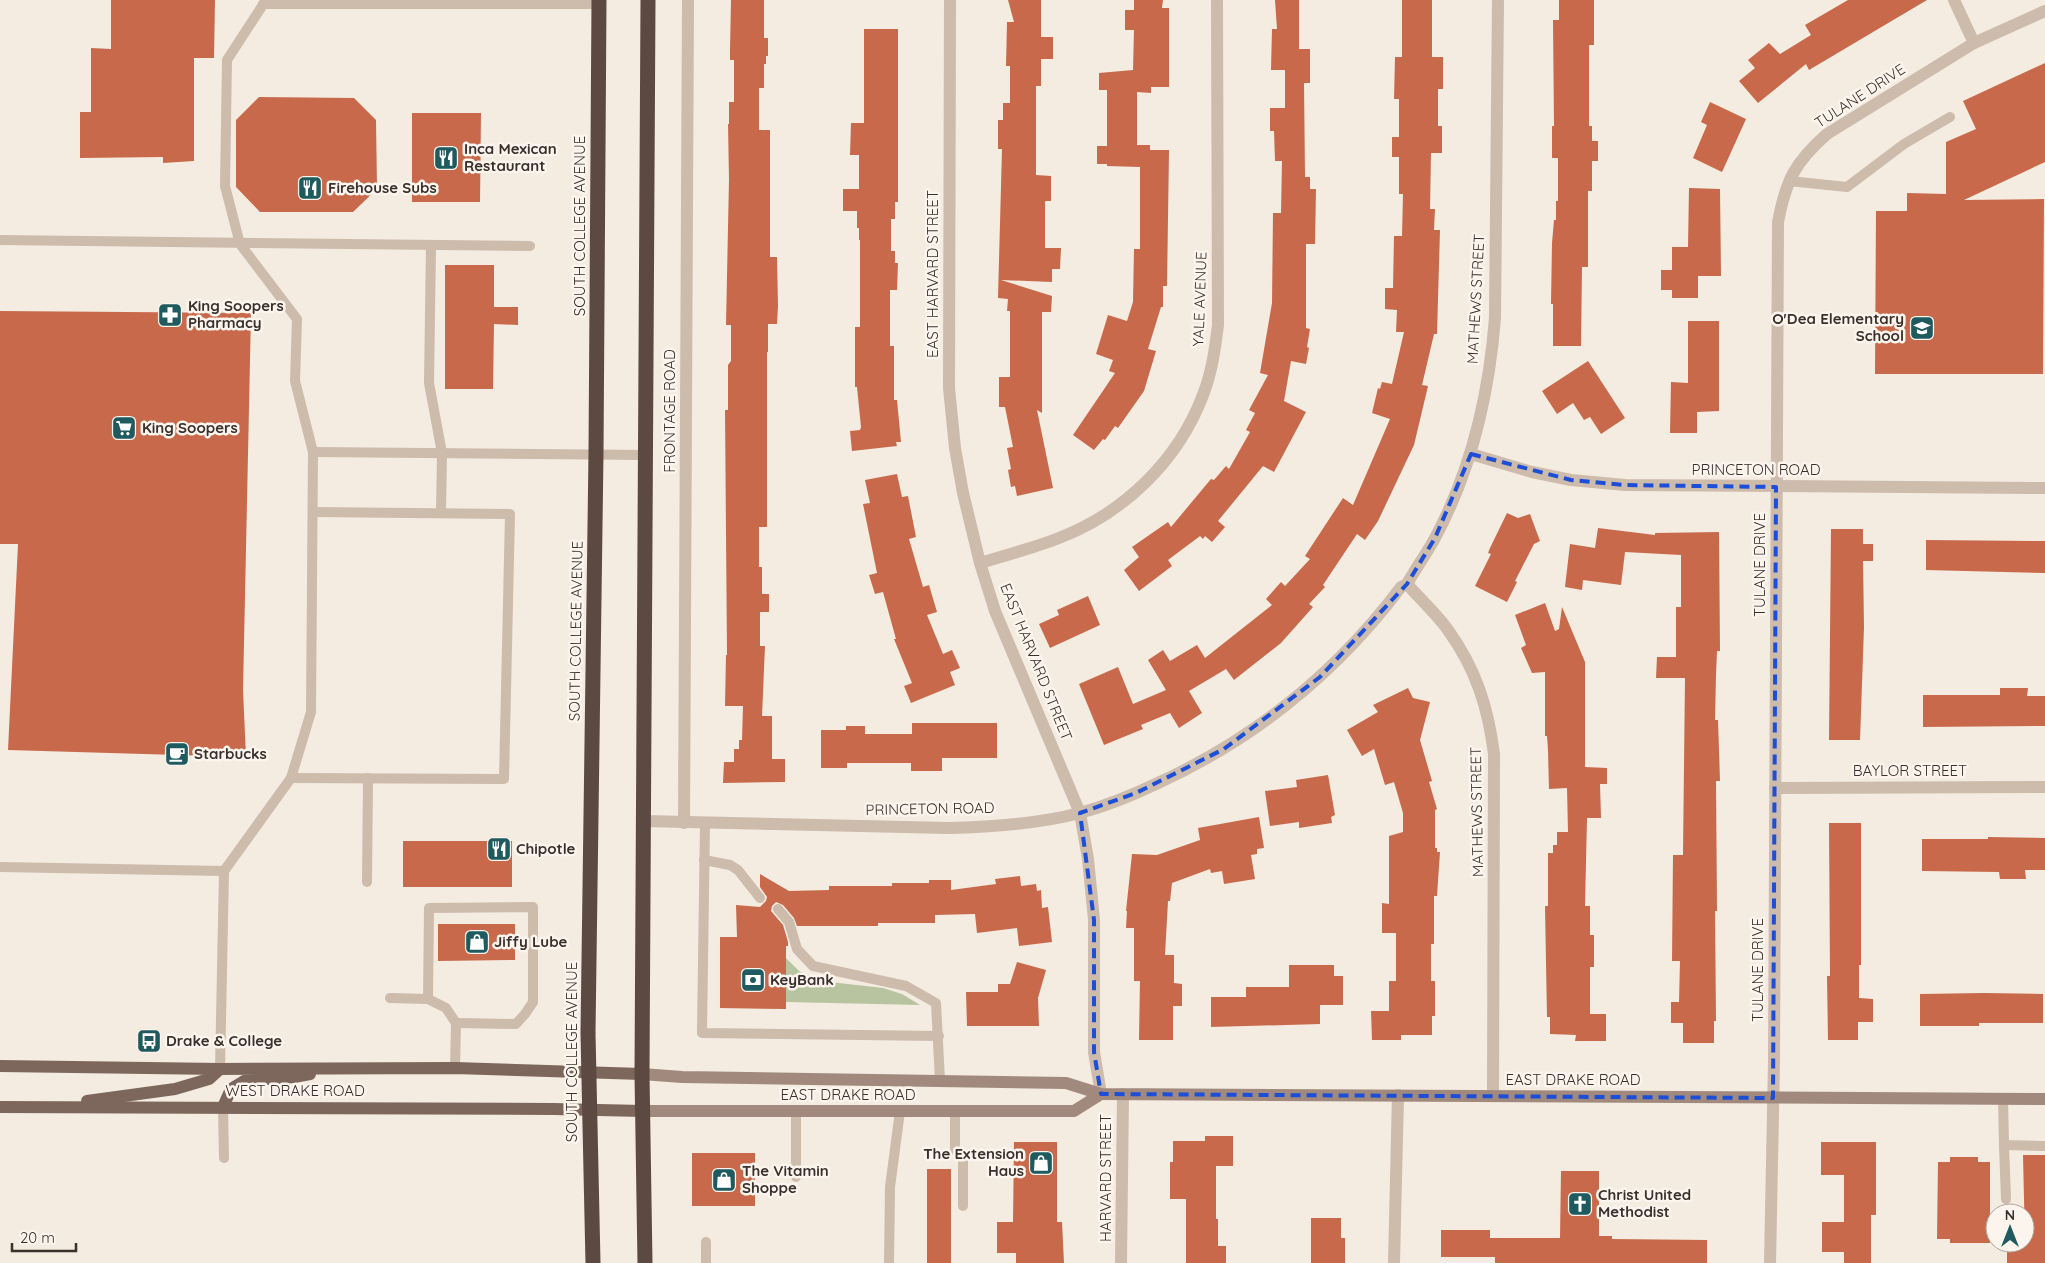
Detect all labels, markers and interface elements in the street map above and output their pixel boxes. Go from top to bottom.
street label: TULANE DRIVE [1811,59,1909,132]
street label: SOUTH COLLEGE AVENUE [570,136,589,316]
place label: Inca Mexican Restaurant [464,139,557,175]
restaurant icon: Inca Mexican Restaurant [433,145,459,171]
restaurant icon: Firehouse Subs [297,175,323,201]
place label: Firehouse Subs [328,178,437,197]
street label: EAST HARVARD STREET [923,190,942,358]
street label: MATHEWS STREET [1463,233,1488,365]
street label: YALE AVENUE [1188,251,1211,347]
place label: King Soopers Pharmacy [188,296,284,332]
pharmacy icon: King Soopers Pharmacy [157,302,183,328]
place label: O'Dea Elementary School [1772,309,1904,345]
school or university icon: O'Dea Elementary School [1909,315,1935,341]
street label: FRONTAGE ROAD [660,349,679,473]
supermarket icon: King Soopers [111,415,137,441]
place label: King Soopers [142,418,238,437]
street label: PRINCETON ROAD [1691,460,1821,479]
street label: TULANE DRIVE [1750,513,1769,617]
street label: SOUTH COLLEGE AVENUE [564,541,587,721]
street label: EAST HARVARD STREET [996,580,1077,743]
cafe icon: Starbucks [164,741,190,767]
place label: Starbucks [194,744,267,763]
street label: MATHEWS STREET [1466,747,1487,877]
street label: BAYLOR STREET [1853,761,1967,780]
street label: PRINCETON ROAD [865,798,995,819]
restaurant icon: Chipotle [486,836,512,862]
place label: Chipotle [516,839,576,858]
street label: TULANE DRIVE [1748,918,1767,1022]
shop icon: Jiffy Lube [464,929,490,955]
place label: Jiffy Lube [494,932,568,951]
street label: SOUTH COLLEGE AVENUE [562,962,581,1142]
bank icon: KeyBank [740,967,766,993]
place label: KeyBank [770,970,834,989]
bus stop icon: Drake & College [136,1028,162,1054]
place label: Drake & College [166,1031,282,1050]
street label: EAST DRAKE ROAD [1506,1070,1641,1089]
street label: WEST DRAKE ROAD [225,1081,365,1100]
street label: EAST DRAKE ROAD [781,1085,916,1104]
street label: HARVARD STREET [1096,1114,1115,1242]
place label: The Extension Haus [923,1144,1024,1180]
shop icon: The Extension Haus [1028,1150,1054,1176]
place label: The Vitamin Shoppe [742,1161,829,1197]
shop icon: The Vitamin Shoppe [711,1167,737,1193]
place label: Christ United Methodist [1598,1185,1691,1221]
church icon: Christ United Methodist [1567,1191,1593,1217]
north arrow [1985,1203,2035,1253]
text: N [2005,1206,2015,1224]
scale bar [12,1220,76,1252]
text: 20 m [20,1228,55,1247]

